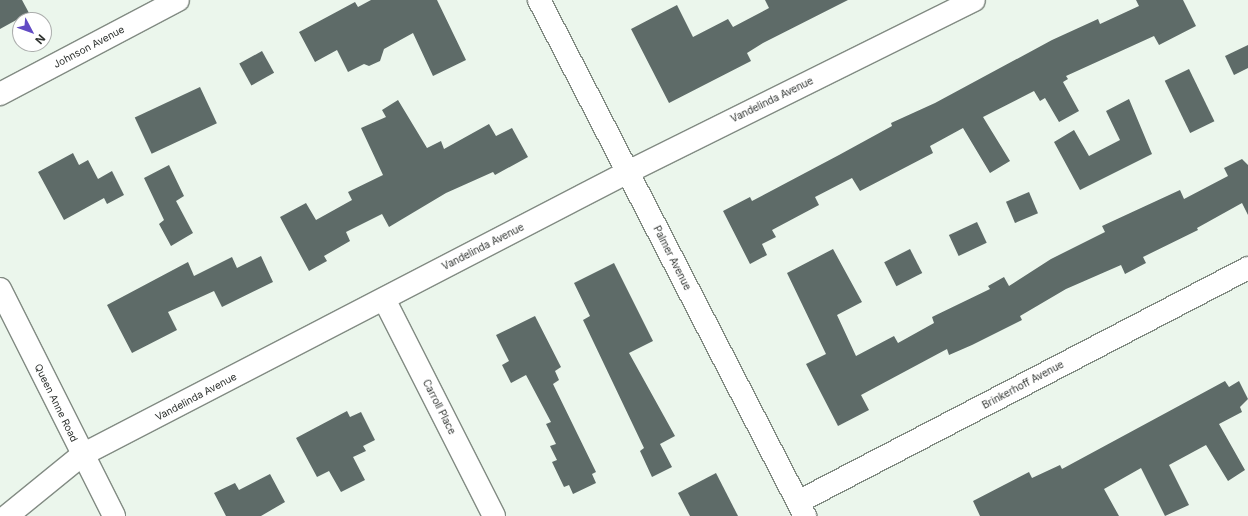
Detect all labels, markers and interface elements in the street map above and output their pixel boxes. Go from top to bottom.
north arrow [12,12,52,52]
street label: Johnson Avenue [51,23,127,71]
text: N [32,31,48,47]
street label: Vandelinda Avenue [729,75,815,125]
street label: Vandelinda Avenue [440,221,526,273]
street label: Palmer Avenue [651,224,693,292]
street label: Brinkerhoff Avenue [980,358,1066,412]
street label: Queen Anne Road [32,362,80,444]
street label: Vandelinda Avenue [153,371,239,423]
street label: Carroll Place [420,378,458,436]

